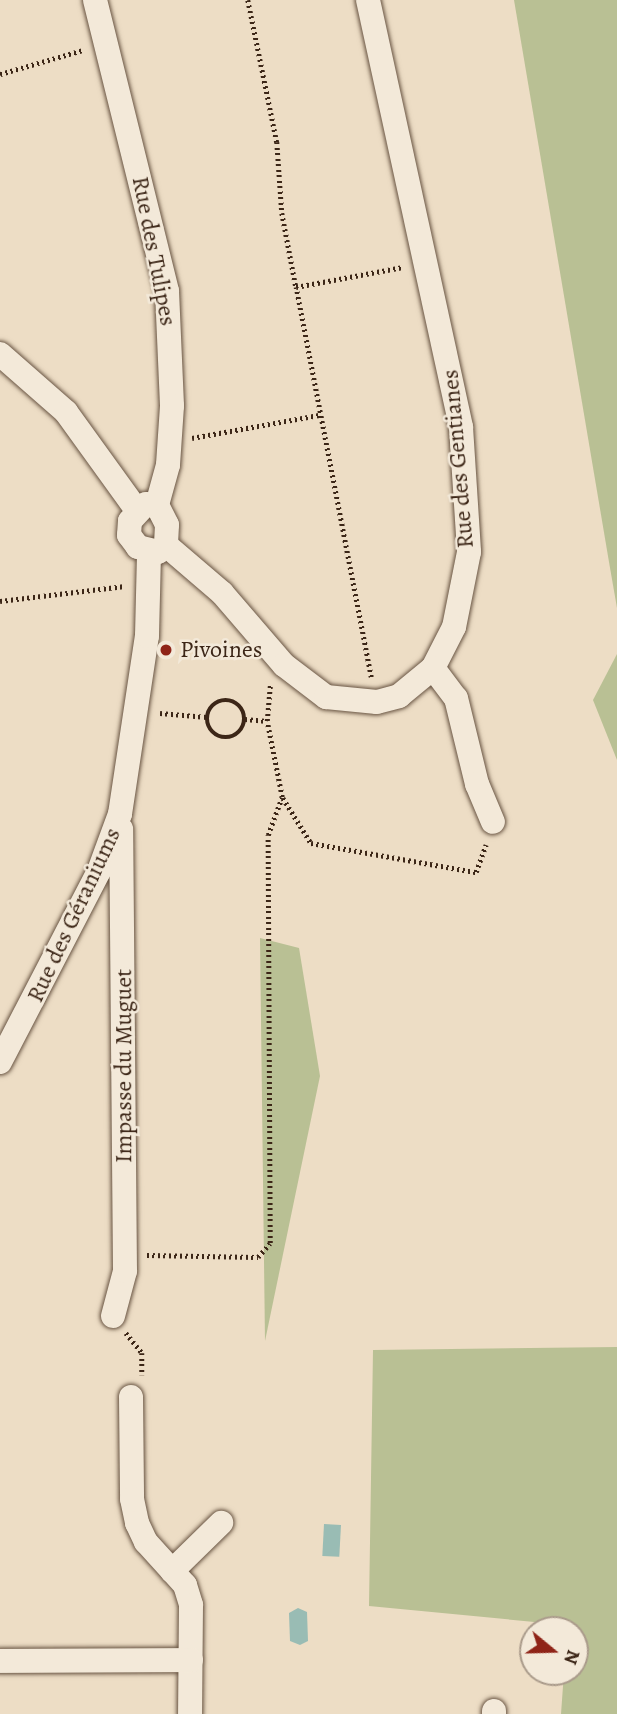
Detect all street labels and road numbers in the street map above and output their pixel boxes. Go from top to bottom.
street label: Rue des Tulipes [125,174,183,328]
street label: Rue des Gentianes [436,368,480,550]
street label: Rue des Géraniums [21,823,127,1007]
street label: Impasse du Muguet [110,969,138,1163]

